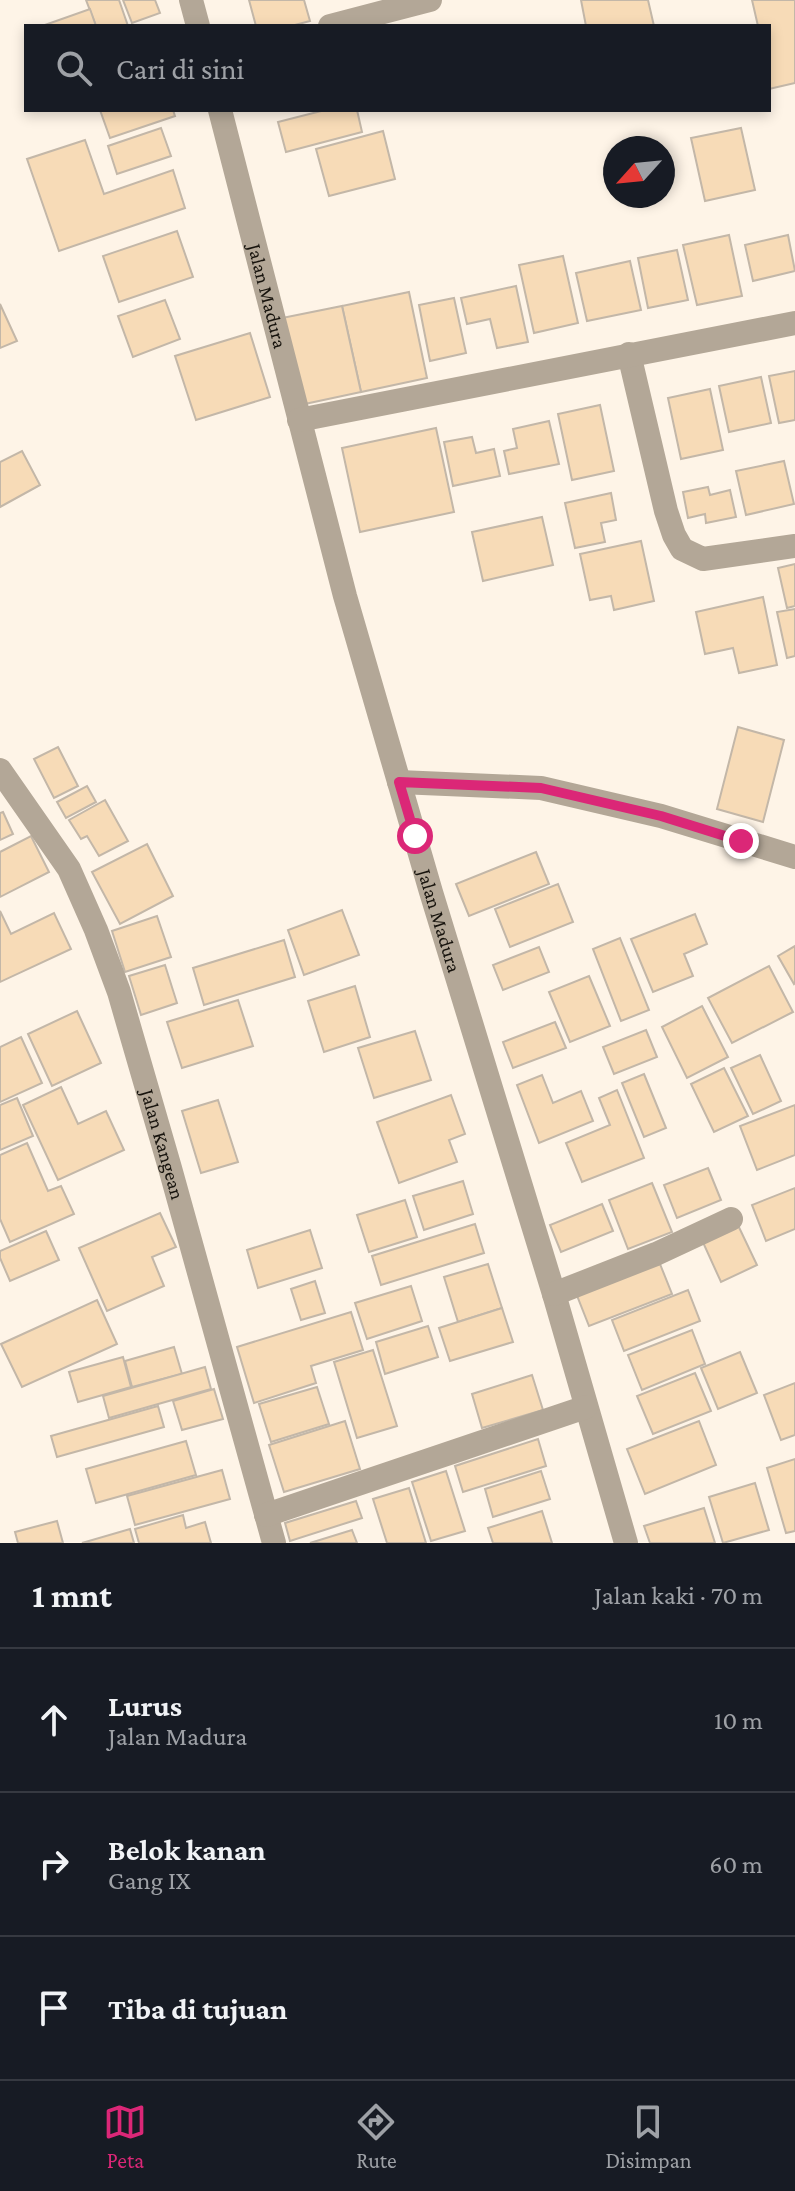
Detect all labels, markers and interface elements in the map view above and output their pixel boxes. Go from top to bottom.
search box [24,24,771,112]
icon: search [52,46,96,90]
text: Cari di sini [116,52,244,85]
north arrow [603,136,675,208]
street label: Jalan Madura [242,239,292,351]
route start [397,818,433,854]
route end [723,823,759,859]
street label: Jalan Madura [412,864,466,975]
street label: Jalan Kangean [135,1085,189,1202]
text: 1 mnt [32,1577,112,1614]
text: Jalan kaki · 70 m [594,1581,763,1610]
text: Lurus [108,1689,182,1722]
icon: ahead [32,1698,76,1742]
text: 10 m [714,1706,763,1735]
text: Jalan Madura [108,1722,247,1751]
text: Belok kanan [108,1833,266,1866]
icon: right [32,1842,76,1886]
text: 60 m [709,1850,763,1879]
text: Gang IX [108,1866,191,1895]
icon: arrive [32,1986,76,2030]
text: Tiba di tujuan [108,1992,287,2025]
tab: Peta [103,2100,147,2173]
tab: Rute [354,2100,398,2173]
tab: Disimpan [605,2100,691,2173]

